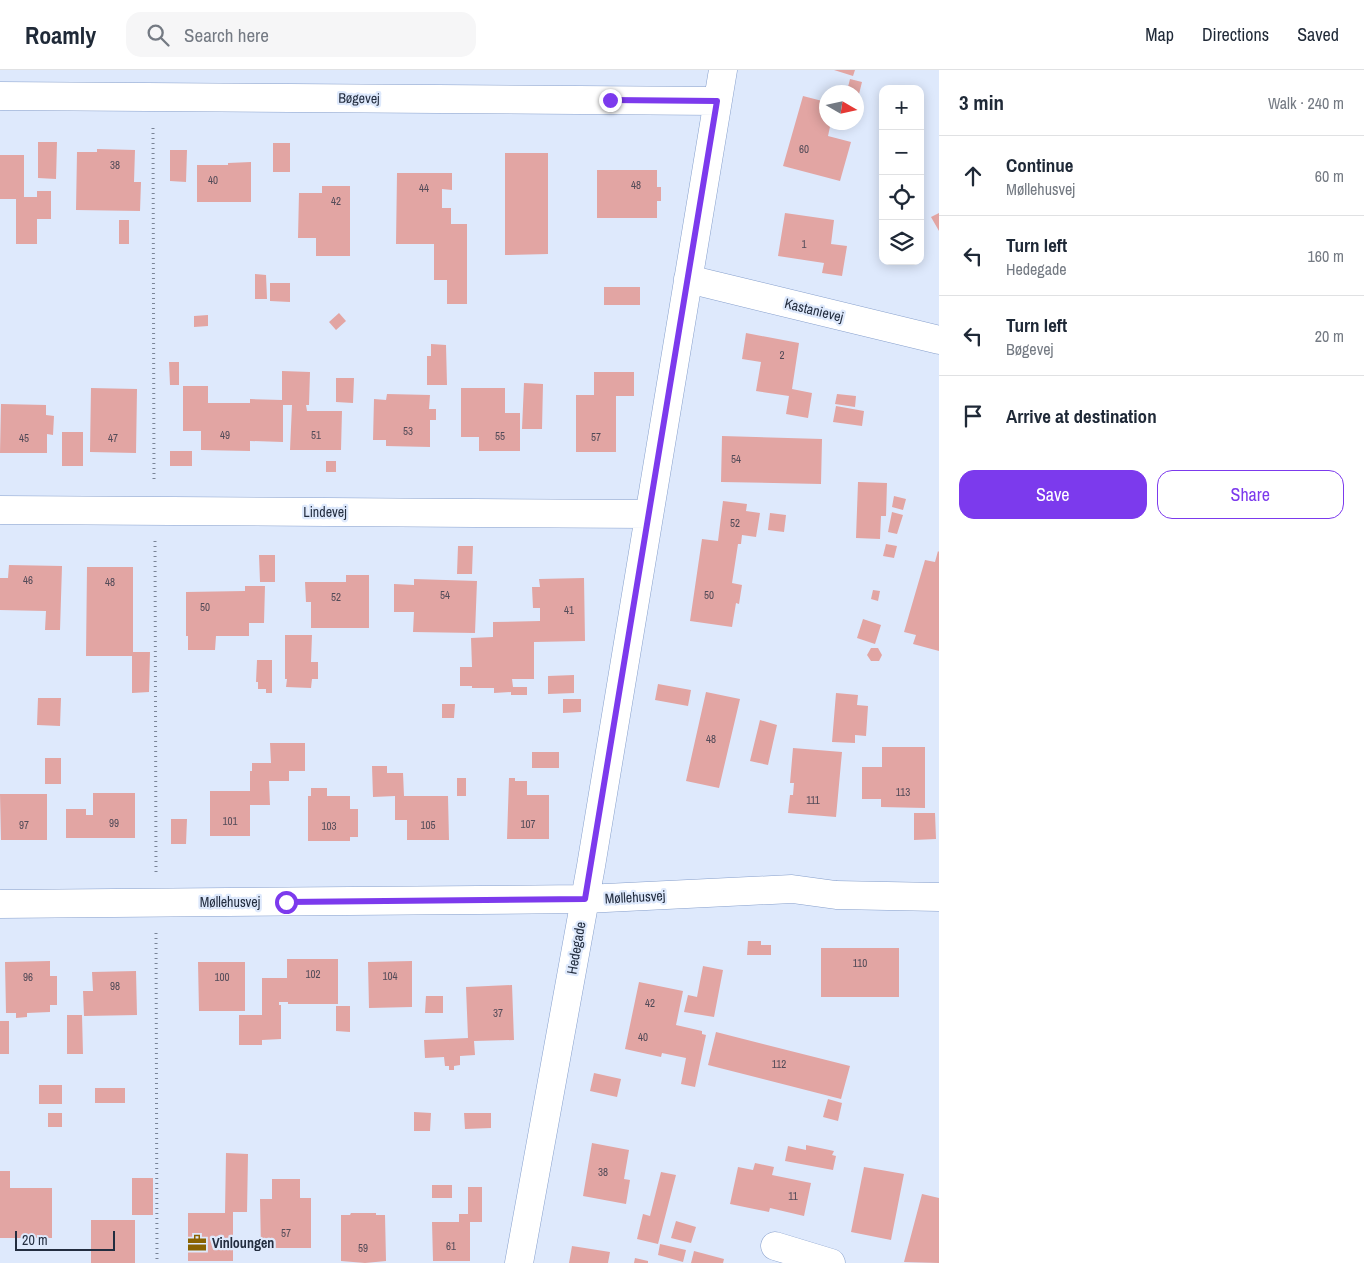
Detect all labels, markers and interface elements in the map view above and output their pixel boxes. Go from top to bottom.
search box [126,12,476,57]
text: Roamly [25,19,96,51]
icon: search [144,21,172,49]
text: Search here [184,22,269,48]
text: Map [1145,22,1174,47]
text: Directions [1202,22,1269,47]
text: Saved [1297,22,1339,47]
north arrow [819,85,864,130]
map controls [879,85,924,265]
button: + [879,85,924,130]
text: 3 min [959,88,1004,117]
street label: Bøgevej [338,89,380,107]
route end [599,89,622,112]
text: Walk · 240 m [1268,92,1344,114]
button: − [879,130,924,175]
house number: 60 [799,142,809,156]
text: Continue [1006,152,1074,178]
house number: 38 [110,158,120,172]
icon: ahead [959,162,987,190]
text: 60 m [1315,165,1344,187]
house number: 40 [208,173,218,187]
button: locate [879,175,924,220]
house number: 48 [631,178,641,192]
text: Møllehusvej [1006,178,1075,200]
house number: 44 [419,181,429,195]
house number: 42 [331,194,341,208]
button: layers [879,220,924,265]
text: Turn left [1006,232,1067,258]
house number: 1 [801,237,807,251]
icon: left [959,242,987,270]
text: 160 m [1308,245,1344,267]
text: Hedegade [1006,258,1067,280]
street label: Kastanievej [783,294,845,326]
text: Turn left [1006,312,1067,338]
icon: left [959,322,987,350]
text: 20 m [1315,325,1344,347]
text: Bøgevej [1006,338,1053,360]
house number: 2 [779,348,785,362]
icon: arrive [959,402,987,430]
text: Arrive at destination [1006,403,1157,429]
house number: 53 [403,424,413,438]
house number: 49 [220,428,230,442]
house number: 51 [311,428,321,442]
house number: 55 [495,429,505,443]
house number: 57 [591,430,601,444]
house number: 45 [19,431,29,445]
house number: 47 [108,431,118,445]
house number: 54 [731,452,741,466]
button: Save [959,470,1147,519]
button: Share [1157,470,1344,519]
street label: Lindevej [303,503,347,521]
house number: 52 [730,516,740,530]
house number: 46 [23,573,33,587]
house number: 48 [105,575,115,589]
house number: 54 [440,588,450,602]
house number: 50 [704,588,714,602]
house number: 52 [331,590,341,604]
house number: 50 [200,600,210,614]
house number: 41 [564,603,574,617]
house number: 48 [706,732,716,746]
house number: 113 [896,785,910,799]
house number: 111 [806,793,820,807]
house number: 101 [222,814,238,828]
house number: 99 [109,816,119,830]
house number: 107 [520,817,536,831]
house number: 97 [19,818,29,832]
house number: 105 [420,818,436,832]
house number: 103 [321,819,337,833]
street label: Møllehusvej [604,886,666,908]
route start [275,891,298,914]
street label: Møllehusvej [200,893,260,911]
street label: Hedegade [563,920,589,976]
house number: 110 [853,956,867,970]
house number: 102 [305,967,321,981]
house number: 104 [382,969,398,983]
house number: 96 [23,970,33,984]
house number: 100 [214,970,230,984]
house number: 98 [110,979,120,993]
house number: 42 [645,996,655,1010]
house number: 37 [493,1006,503,1020]
house number: 40 [638,1030,648,1044]
house number: 112 [772,1057,786,1071]
house number: 38 [598,1165,608,1179]
house number: 11 [788,1189,798,1203]
house number: 57 [281,1226,291,1240]
scale bar [15,1228,115,1251]
text: 20 m [22,1231,48,1249]
office icon: Vinloungen [186,1232,208,1254]
place label: Vinloungen [212,1234,274,1252]
house number: 61 [446,1239,456,1253]
house number: 59 [358,1241,368,1255]

